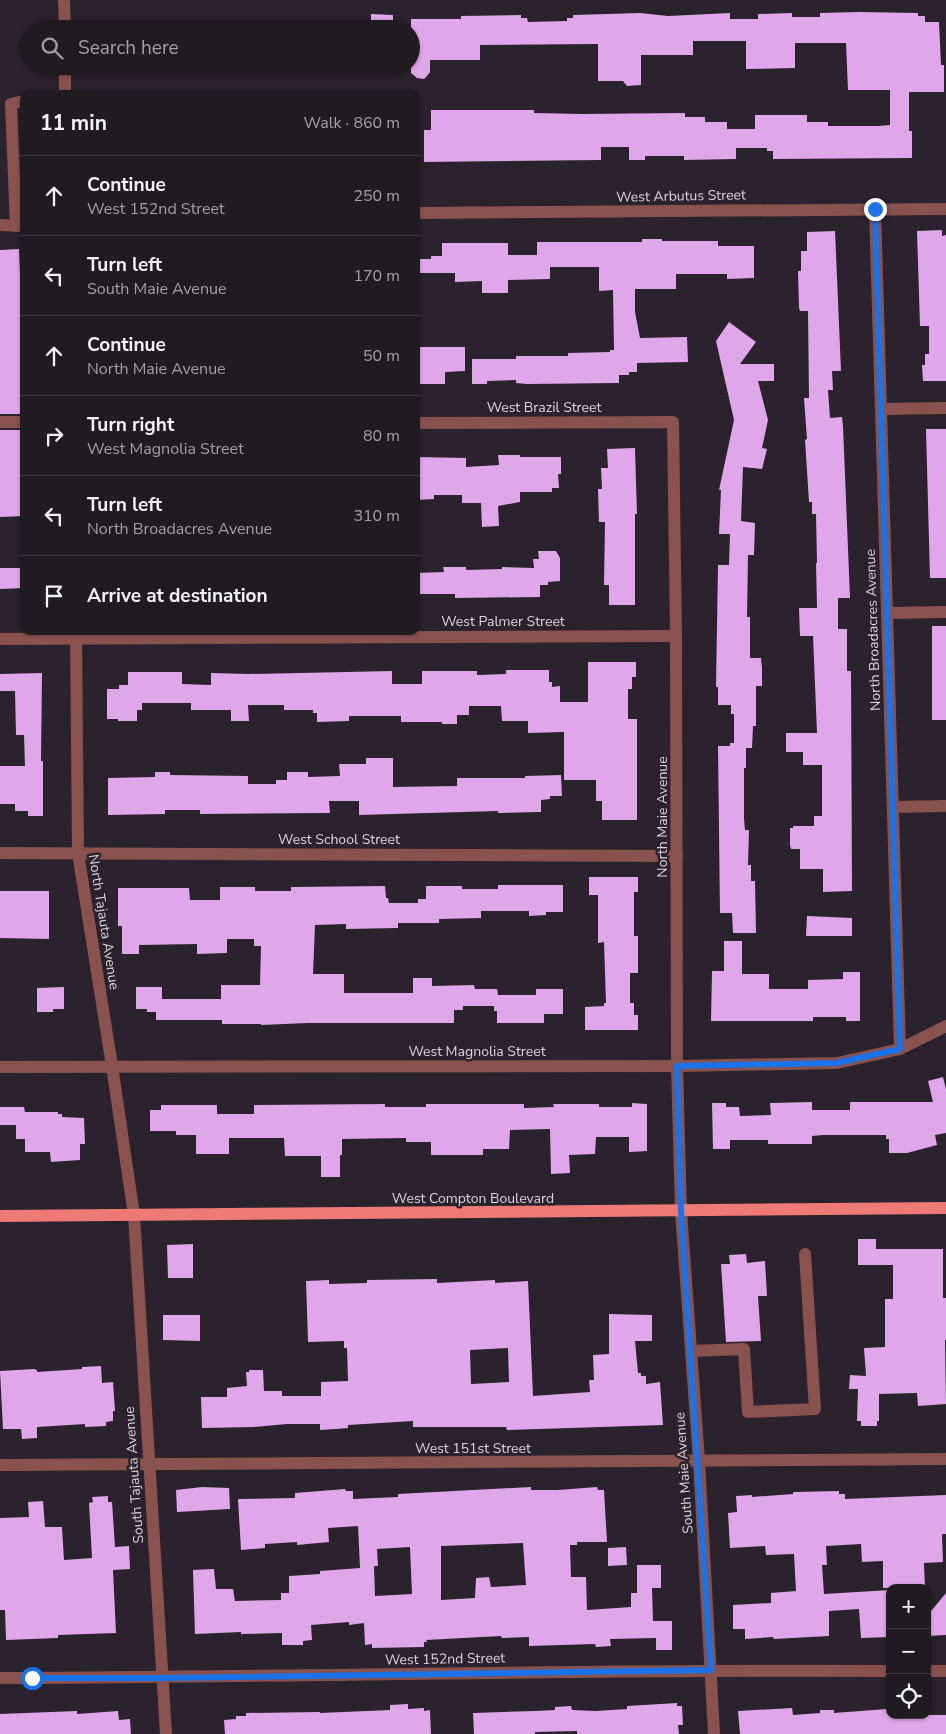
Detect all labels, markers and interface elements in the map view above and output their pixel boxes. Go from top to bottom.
search box [20,20,420,75]
icon: search [38,34,66,62]
text: Search here [78,35,179,61]
text: 11 min [40,109,107,137]
text: Walk · 860 m [304,112,400,134]
text: Continue [87,172,166,198]
icon: ahead [40,182,68,210]
text: 250 m [353,185,400,207]
street label: West Arbutus Street [616,185,746,207]
text: West 152nd Street [87,198,225,220]
route end [864,198,887,221]
text: Turn left [87,252,162,278]
icon: left [40,262,68,290]
text: 170 m [353,265,400,287]
text: South Maie Avenue [87,278,226,300]
text: Continue [87,332,166,358]
icon: ahead [40,342,68,370]
text: 50 m [363,345,400,367]
text: North Maie Avenue [87,358,226,380]
street label: West Brazil Street [487,398,601,417]
text: Turn right [87,412,174,438]
icon: right [40,422,68,450]
text: 80 m [363,425,400,447]
text: West Magnolia Street [87,438,244,460]
text: Turn left [87,492,162,518]
icon: left [40,502,68,530]
text: 310 m [353,505,400,527]
text: North Broadacres Avenue [87,518,272,540]
street label: North Broadacres Avenue [861,549,885,711]
icon: arrive [40,582,68,610]
text: Arrive at destination [87,583,268,609]
street label: West Palmer Street [441,612,565,631]
street label: North Maie Avenue [653,756,672,878]
street label: West School Street [278,830,400,849]
street label: North Tajauta Avenue [84,853,124,991]
street label: West Magnolia Street [408,1042,546,1061]
street label: West Compton Boulevard [392,1189,554,1208]
street label: South Tajauta Avenue [120,1406,148,1544]
street label: South Maie Avenue [670,1411,698,1535]
street label: West 151st Street [415,1439,531,1458]
map controls [886,1584,931,1719]
button: + [886,1584,931,1629]
button: − [886,1629,931,1674]
street label: West 152nd Street [385,1648,505,1670]
route start [21,1667,44,1690]
button: locate [886,1674,931,1719]

